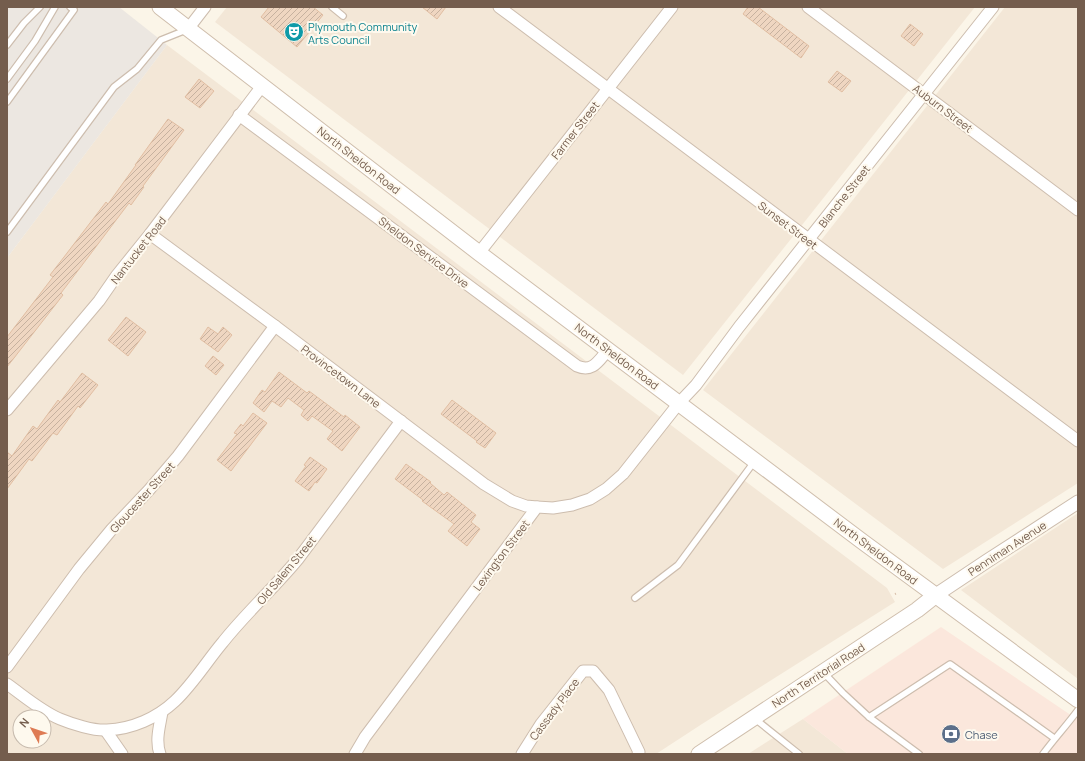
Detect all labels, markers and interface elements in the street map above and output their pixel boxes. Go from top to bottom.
place label: Plymouth Community Arts Council [308,19,417,47]
theatre icon: Plymouth Community Arts Council [283,21,305,43]
street label: Auburn Street [910,80,976,136]
street label: Farmer Street [548,98,602,162]
street label: North Sheldon Road [314,123,404,197]
street label: Blanche Street [815,162,873,230]
street label: Sunset Street [755,198,821,252]
street label: Nantucket Road [107,213,169,287]
street label: Sheldon Service Drive [376,213,473,291]
street label: North Sheldon Road [572,320,662,392]
street label: Provincetown Lane [298,341,384,411]
street label: Gloucester Street [106,458,178,536]
street label: North Sheldon Road [831,515,921,587]
street label: Lexington Street [469,517,533,593]
street label: Penniman Avenue [965,517,1049,579]
street label: Old Salem Street [253,533,319,607]
street label: North Territorial Road [769,639,867,711]
street label: Cassady Place [526,675,583,743]
north arrow [12,709,52,749]
text: N [16,714,32,730]
bank icon: Chase [940,723,962,745]
place label: Chase [965,727,998,742]

